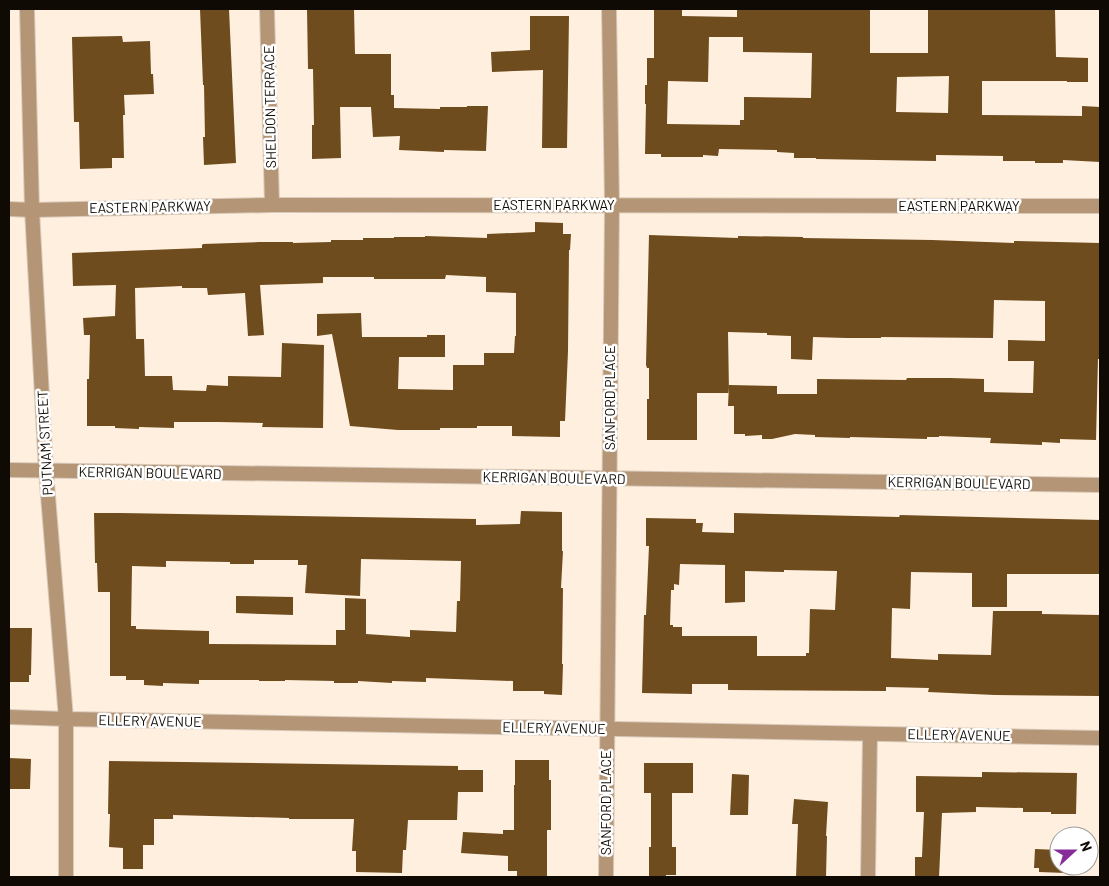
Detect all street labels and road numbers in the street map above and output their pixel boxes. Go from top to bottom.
street label: SHELDON TERRACE [260,45,279,169]
street label: EASTERN PARKWAY [493,196,615,213]
street label: EASTERN PARKWAY [89,197,211,216]
street label: EASTERN PARKWAY [898,197,1020,214]
street label: SANFORD PLACE [601,346,618,450]
street label: PUTNAM STREET [33,390,56,496]
street label: KERRIGAN BOULEVARD [78,463,222,482]
street label: KERRIGAN BOULEVARD [482,468,626,487]
street label: KERRIGAN BOULEVARD [887,473,1031,492]
street label: ELLERY AVENUE [98,711,202,730]
street label: ELLERY AVENUE [502,718,606,737]
street label: ELLERY AVENUE [907,725,1011,744]
street label: SANFORD PLACE [597,751,614,855]

